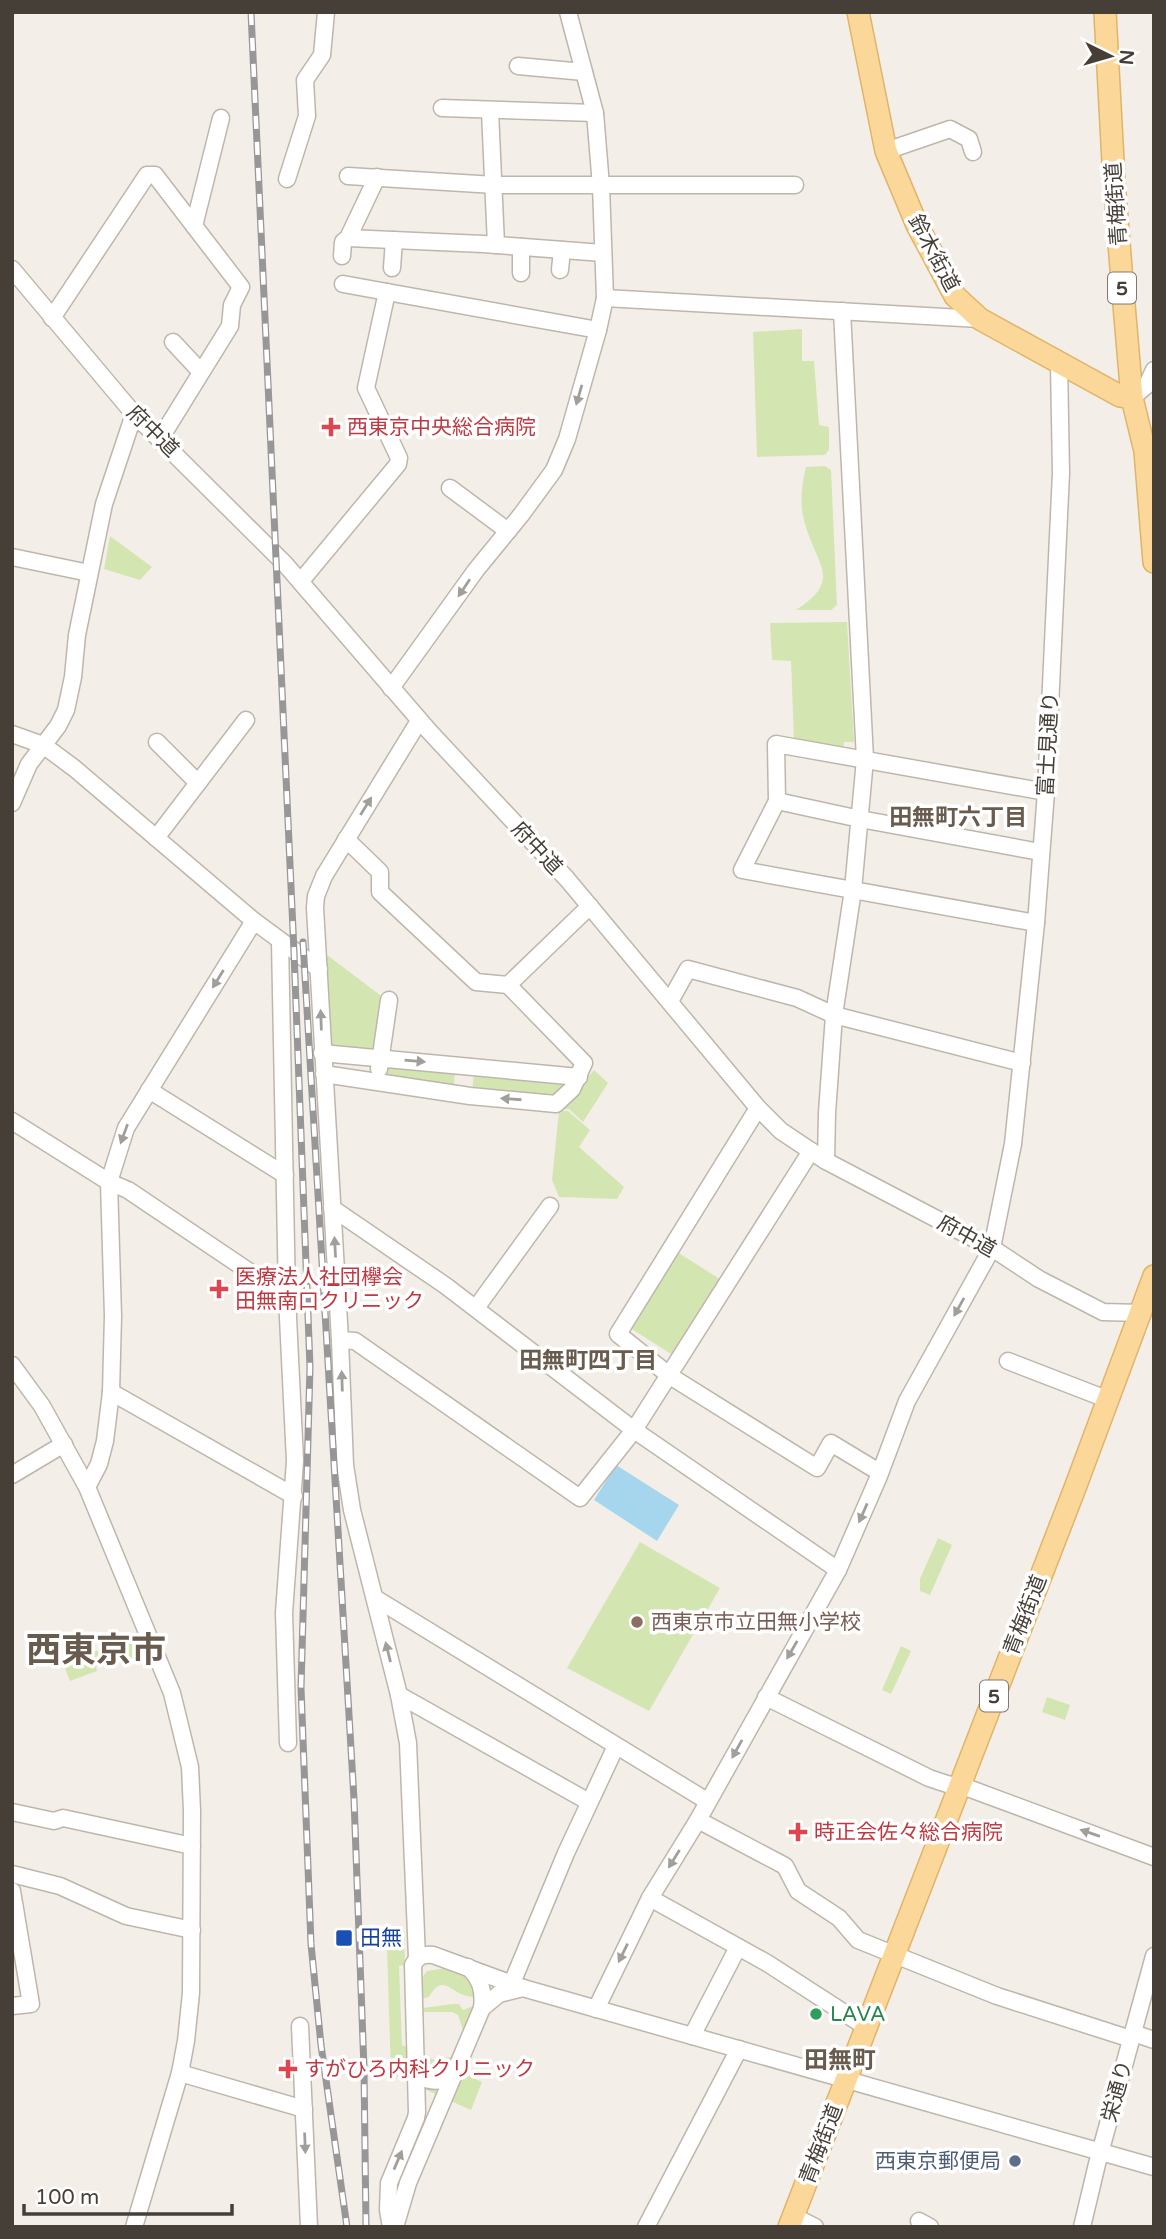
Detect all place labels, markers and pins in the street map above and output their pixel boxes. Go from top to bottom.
place label: 西東京中央総合病院 [347,415,536,440]
marker: 西東京中央総合病院 [321,417,341,437]
place label: 医療法人社団欅会 田無南口クリニック [235,1265,424,1314]
marker: 医療法人社団欅会 田無南口クリニック [209,1279,229,1299]
place label: 西東京市立田無小学校 [651,1610,861,1635]
marker: 西東京市立田無小学校 [629,1614,645,1630]
place label: 時正会佐々総合病院 [814,1820,1003,1845]
marker: 時正会佐々総合病院 [788,1822,808,1842]
place label: 田無 [360,1926,402,1951]
marker: 田無 [334,1928,354,1948]
place label: LAVA [830,2002,886,2027]
marker: LAVA [808,2006,824,2022]
place label: すがひろ内科クリニック [304,2057,535,2082]
marker: すがひろ内科クリニック [278,2059,298,2079]
place label: 西東京郵便局 [875,2149,1001,2174]
marker: 西東京郵便局 [1007,2153,1023,2169]

